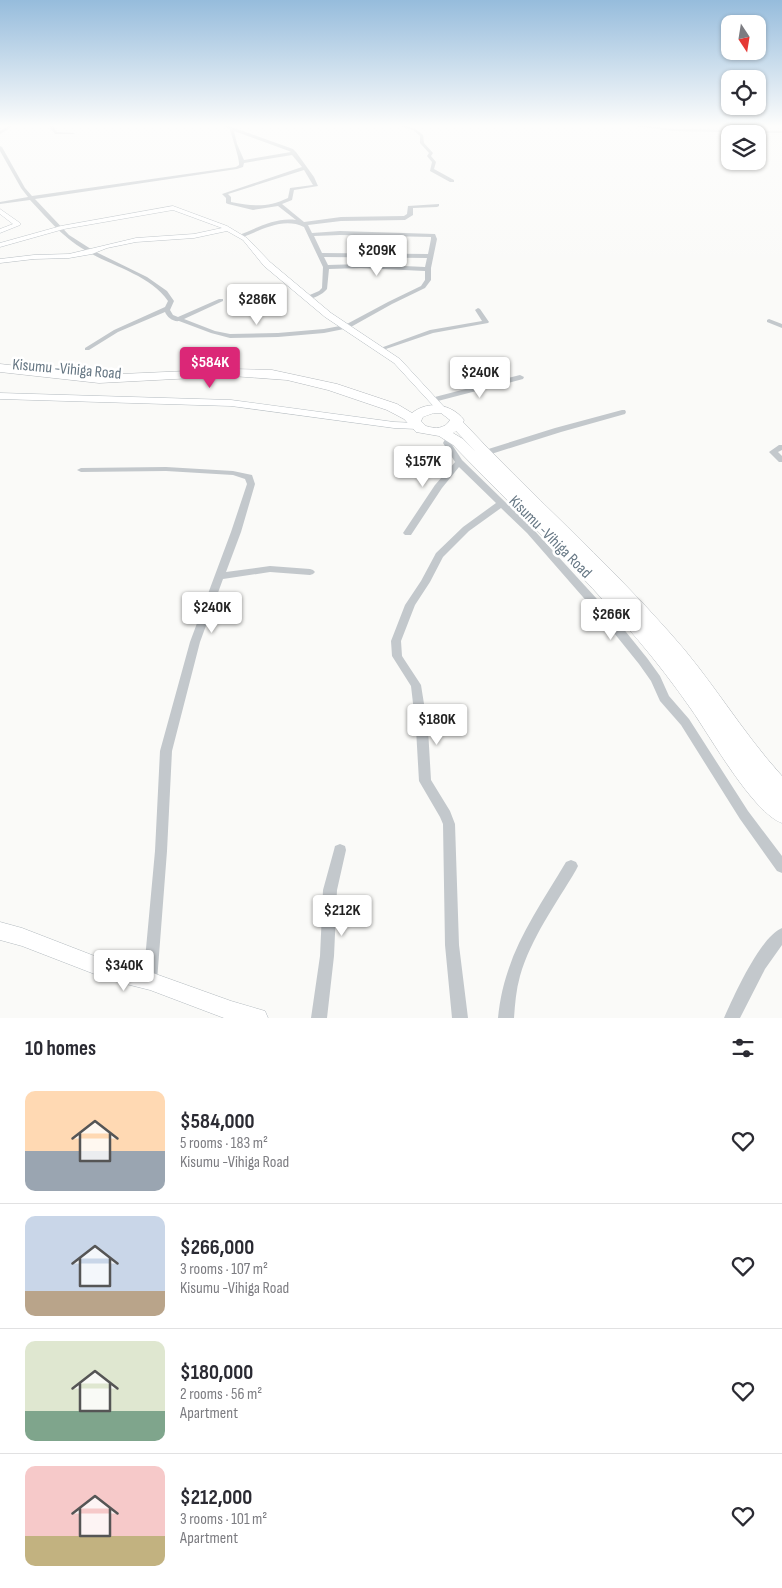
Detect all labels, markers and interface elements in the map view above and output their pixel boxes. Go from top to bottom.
north arrow [721,15,766,60]
map controls [721,15,766,170]
button: locate [721,70,766,115]
button: layers [721,125,766,170]
pin: $209K [342,234,412,277]
text: $209K [358,241,396,260]
pin: $286K [222,284,292,326]
text: $286K [238,290,276,309]
pin: $584K [175,346,245,389]
text: $584K [191,353,229,372]
street label: Kisumu -Vihiga Road [12,355,122,384]
pin: $240K [445,356,515,399]
text: $240K [461,363,499,382]
pin: $157K [388,446,458,488]
text: $157K [405,452,441,471]
street label: Kisumu -Vihiga Road [505,492,595,582]
pin: $240K [177,592,247,634]
text: $240K [193,598,231,617]
pin: $266K [576,598,646,641]
text: $266K [592,605,630,624]
pin: $180K [402,704,472,746]
text: $180K [418,710,456,729]
pin: $212K [307,894,377,937]
text: $212K [324,901,360,920]
pin: $340K [89,950,159,992]
text: $340K [105,956,143,975]
icon: filters [729,1034,757,1062]
text: 10 homes [25,1036,96,1061]
text: $584,000 [180,1109,255,1134]
icon: home [65,1111,125,1171]
icon: heart [729,1127,757,1155]
text: 5 rooms · 183 m² [180,1134,268,1153]
text: Kisumu -Vihiga Road [180,1153,289,1172]
text: $266,000 [180,1235,254,1260]
icon: home [65,1236,125,1296]
icon: heart [729,1252,757,1280]
text: 3 rooms · 107 m² [180,1260,268,1279]
text: Kisumu -Vihiga Road [180,1279,289,1298]
text: $180,000 [180,1360,253,1385]
icon: home [65,1361,125,1421]
icon: heart [729,1377,757,1405]
text: 2 rooms · 56 m² [180,1385,262,1404]
text: Apartment [180,1404,238,1423]
text: $212,000 [180,1485,252,1510]
icon: home [65,1486,125,1546]
icon: heart [729,1502,757,1530]
text: 3 rooms · 101 m² [180,1510,267,1529]
text: Apartment [180,1529,238,1548]

